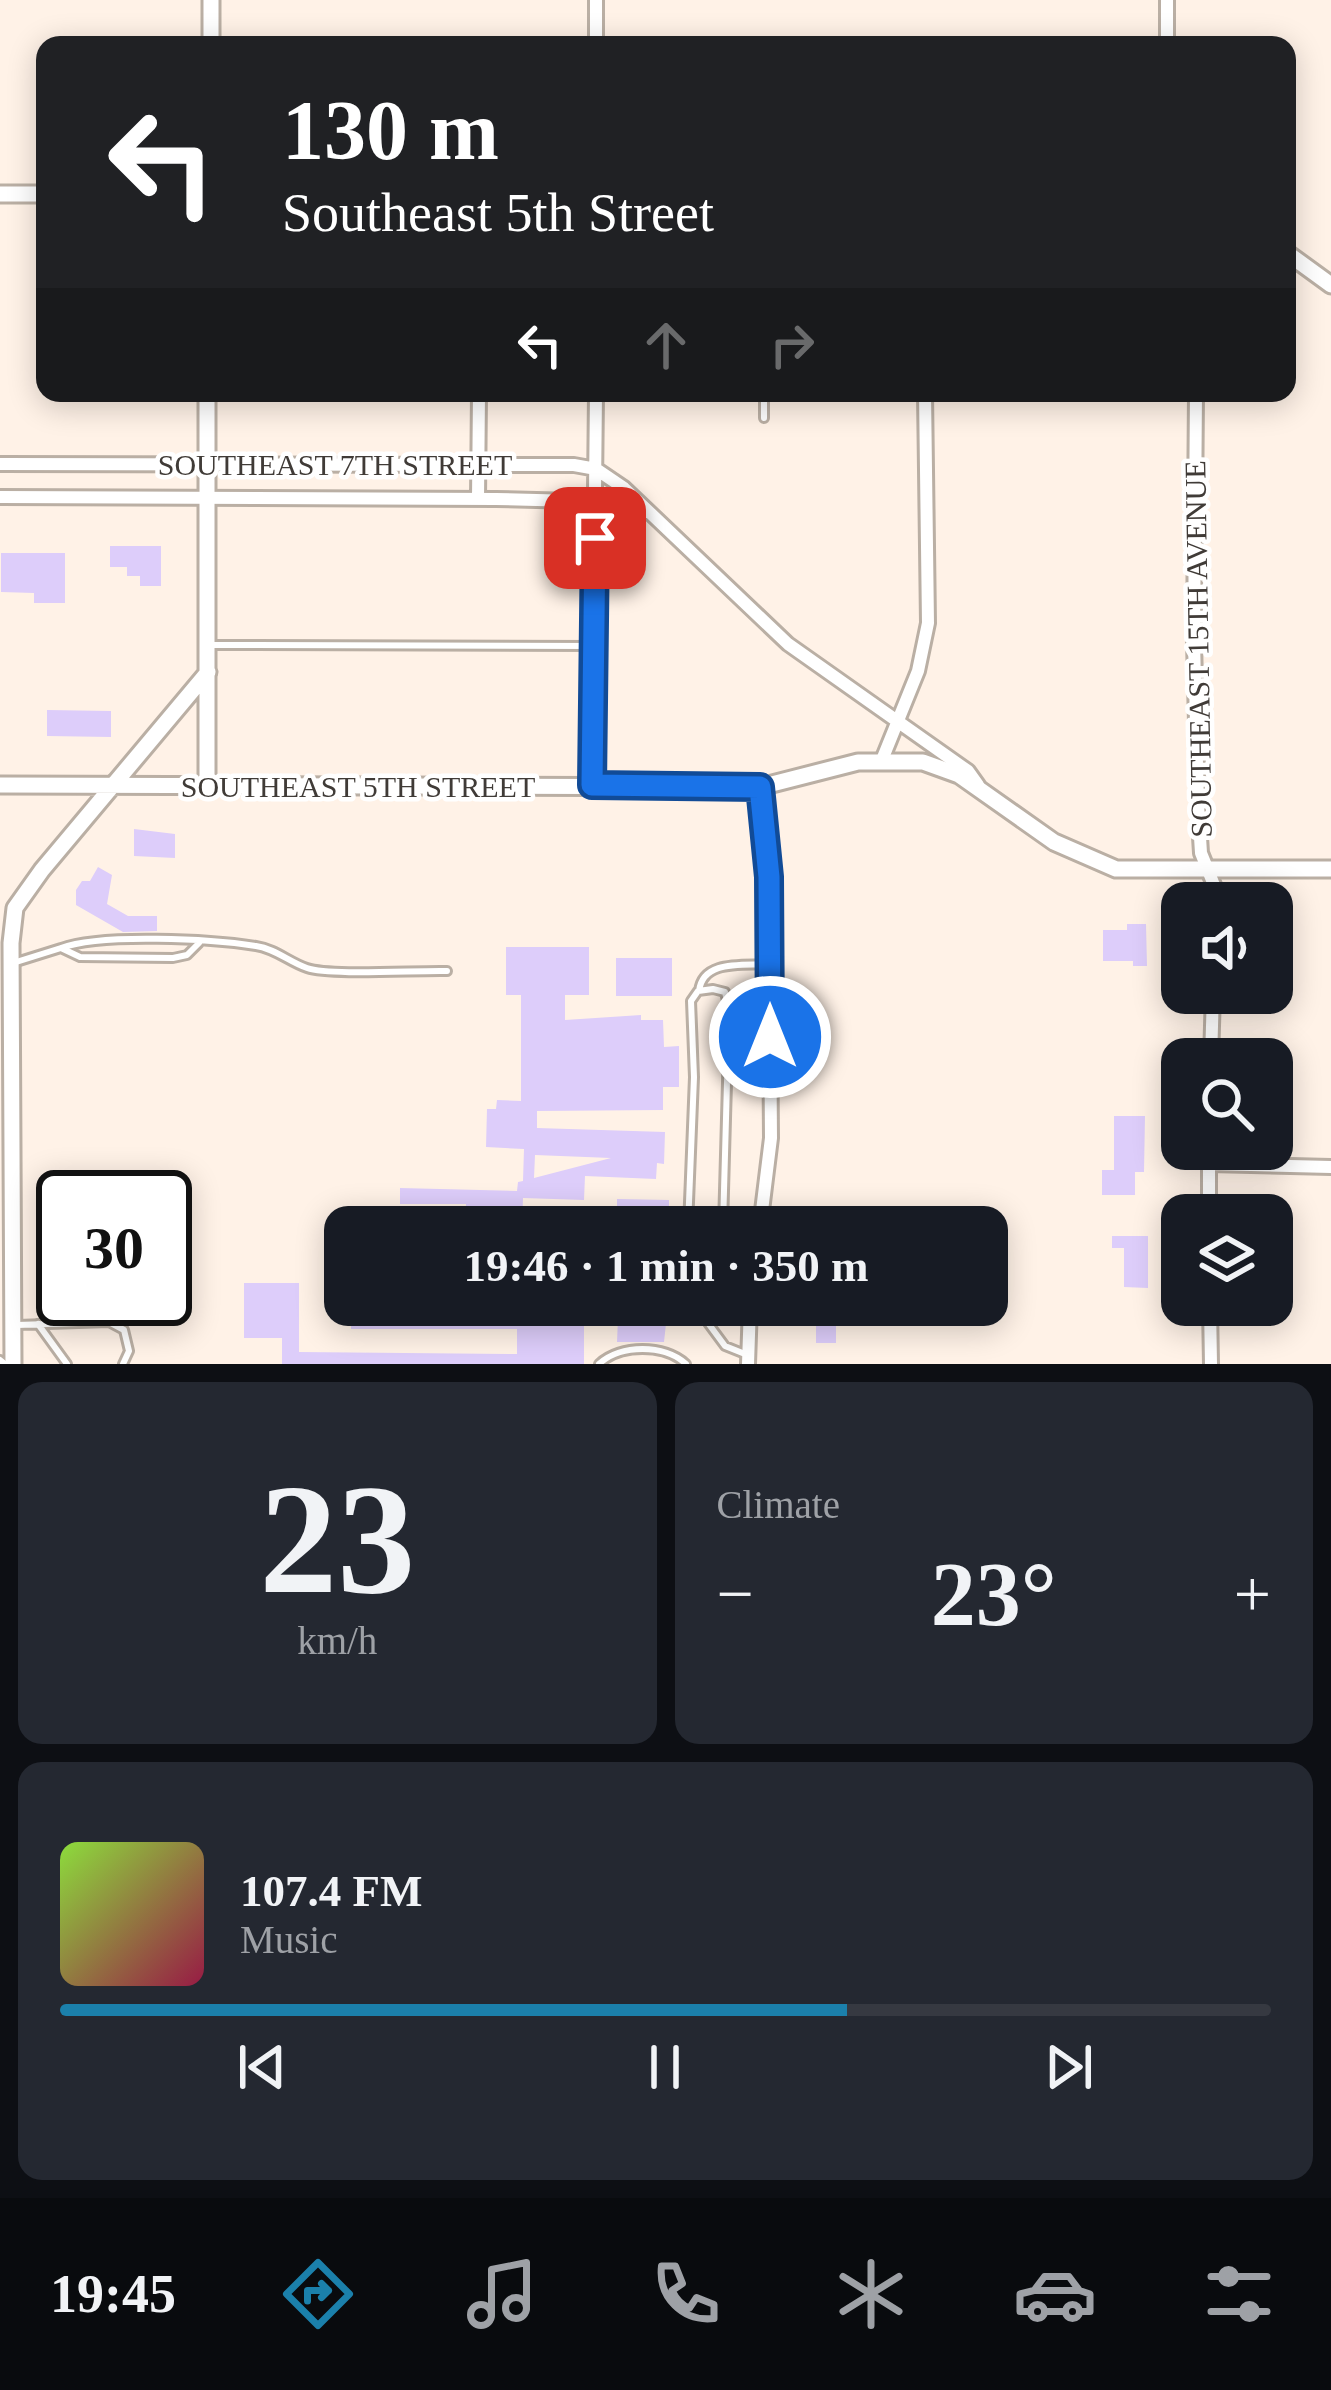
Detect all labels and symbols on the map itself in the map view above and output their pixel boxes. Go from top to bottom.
street label: SOUTHEAST 7TH STREET [158,448,512,481]
street label: SOUTHEAST 15TH AVENUE [1178,460,1218,838]
pin [544,487,646,589]
street label: SOUTHEAST 5TH STREET [181,770,535,803]
position arrow [707,974,833,1100]
speed limit sign: 30 [36,1170,192,1326]

